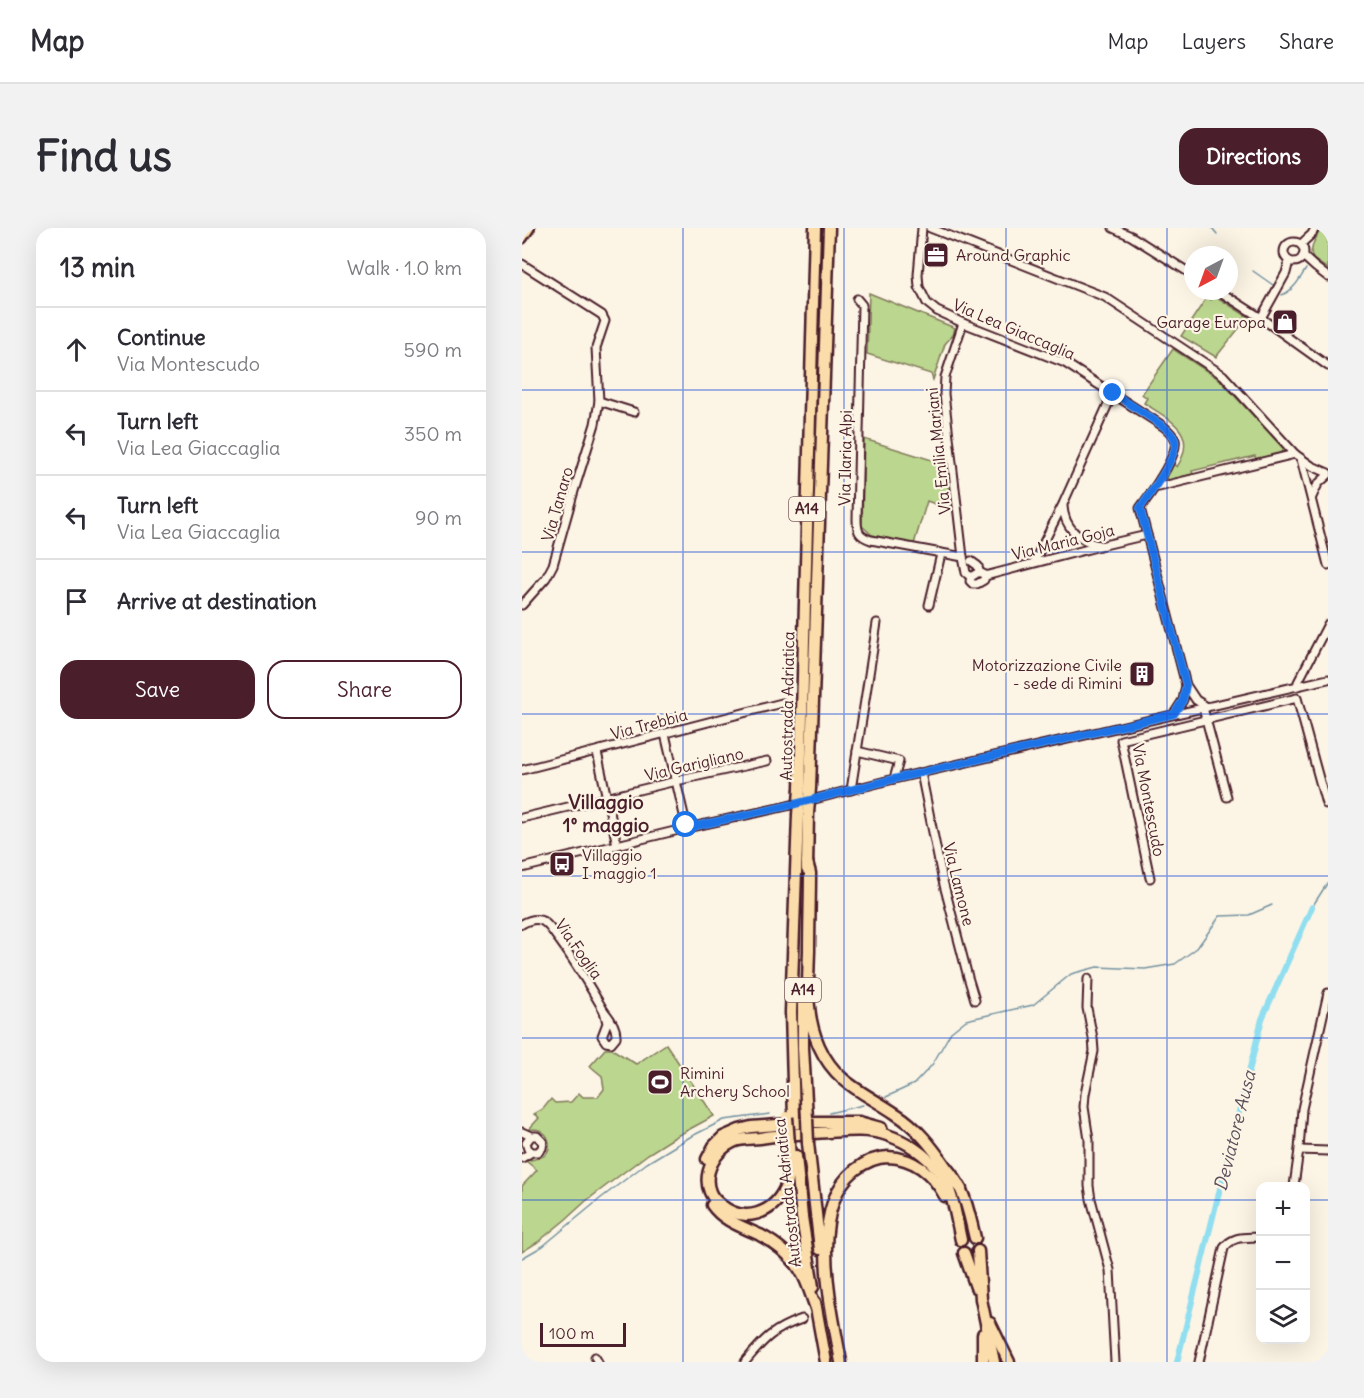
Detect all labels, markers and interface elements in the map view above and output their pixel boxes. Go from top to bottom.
text: Map [30,23,84,59]
text: Map [1108,28,1148,55]
text: Layers [1181,28,1246,55]
text: Share [1279,28,1334,55]
button: Directions [1179,128,1328,185]
text: Find us [36,130,172,182]
office icon: Around Graphic [921,240,951,270]
place label: Around Graphic [956,245,1071,265]
north arrow [1184,246,1238,300]
text: 13 min [60,251,135,284]
text: Walk · 1.0 km [347,255,462,280]
street label: Via Lea Giaccaglia [950,294,1078,364]
shop icon: Garage Europa [1270,307,1300,337]
place label: Garage Europa [1156,312,1266,332]
text: Continue [117,323,206,351]
icon: ahead [60,333,93,366]
text: 590 m [404,337,462,362]
text: Via Montescudo [117,351,260,376]
route end [1099,379,1125,405]
street label: Via Emilia Mariani [921,386,955,516]
text: Turn left [117,407,198,435]
street label: Via Ilaria Alpi [834,410,856,506]
icon: left [60,417,93,450]
text: 350 m [404,421,462,446]
text: Via Lea Giaccaglia [117,435,281,460]
street label: Via Tanaro [537,464,577,544]
text: Turn left [117,491,198,519]
road number: A14 [789,497,825,521]
icon: left [60,501,93,534]
text: 90 m [415,505,462,530]
text: Via Lea Giaccaglia [117,519,281,544]
street label: Via Maria Goja [1010,520,1116,564]
icon: arrive [60,585,93,618]
text: Arrive at destination [117,587,317,615]
street label: Autostrada Adriatica [776,631,798,781]
place label: Motorizzazione Civile - sede di Rimini [972,655,1122,693]
building icon: Motorizzazione Civile - sede di Rimini [1127,659,1157,689]
button: Save [60,660,255,719]
button: Share [267,660,462,719]
street label: Via Trebbia [608,704,690,744]
street label: Via Montescudo [1128,742,1170,858]
street label: Via Garigliano [643,743,745,785]
district label: Villaggio 1° maggio [563,789,649,837]
route start [672,811,698,837]
street label: Via Lamone [939,840,979,928]
place label: Villaggio I maggio 1 [582,845,656,883]
bus stop icon: Villaggio I maggio 1 [547,849,577,879]
street label: Via Foglia [551,915,607,983]
road number: A14 [785,978,821,1002]
place label: Rimini Archery School [680,1063,790,1101]
sports icon: Rimini Archery School [645,1067,675,1097]
water label: Deviatore Ausa [1208,1067,1261,1193]
street label: Autostrada Adriatica [769,1118,805,1268]
map controls [1256,1182,1310,1344]
button: + [1256,1182,1310,1236]
button: − [1256,1236,1310,1290]
button: layers [1256,1290,1310,1344]
scale bar [540,1320,626,1348]
text: 100 m [549,1323,594,1343]

